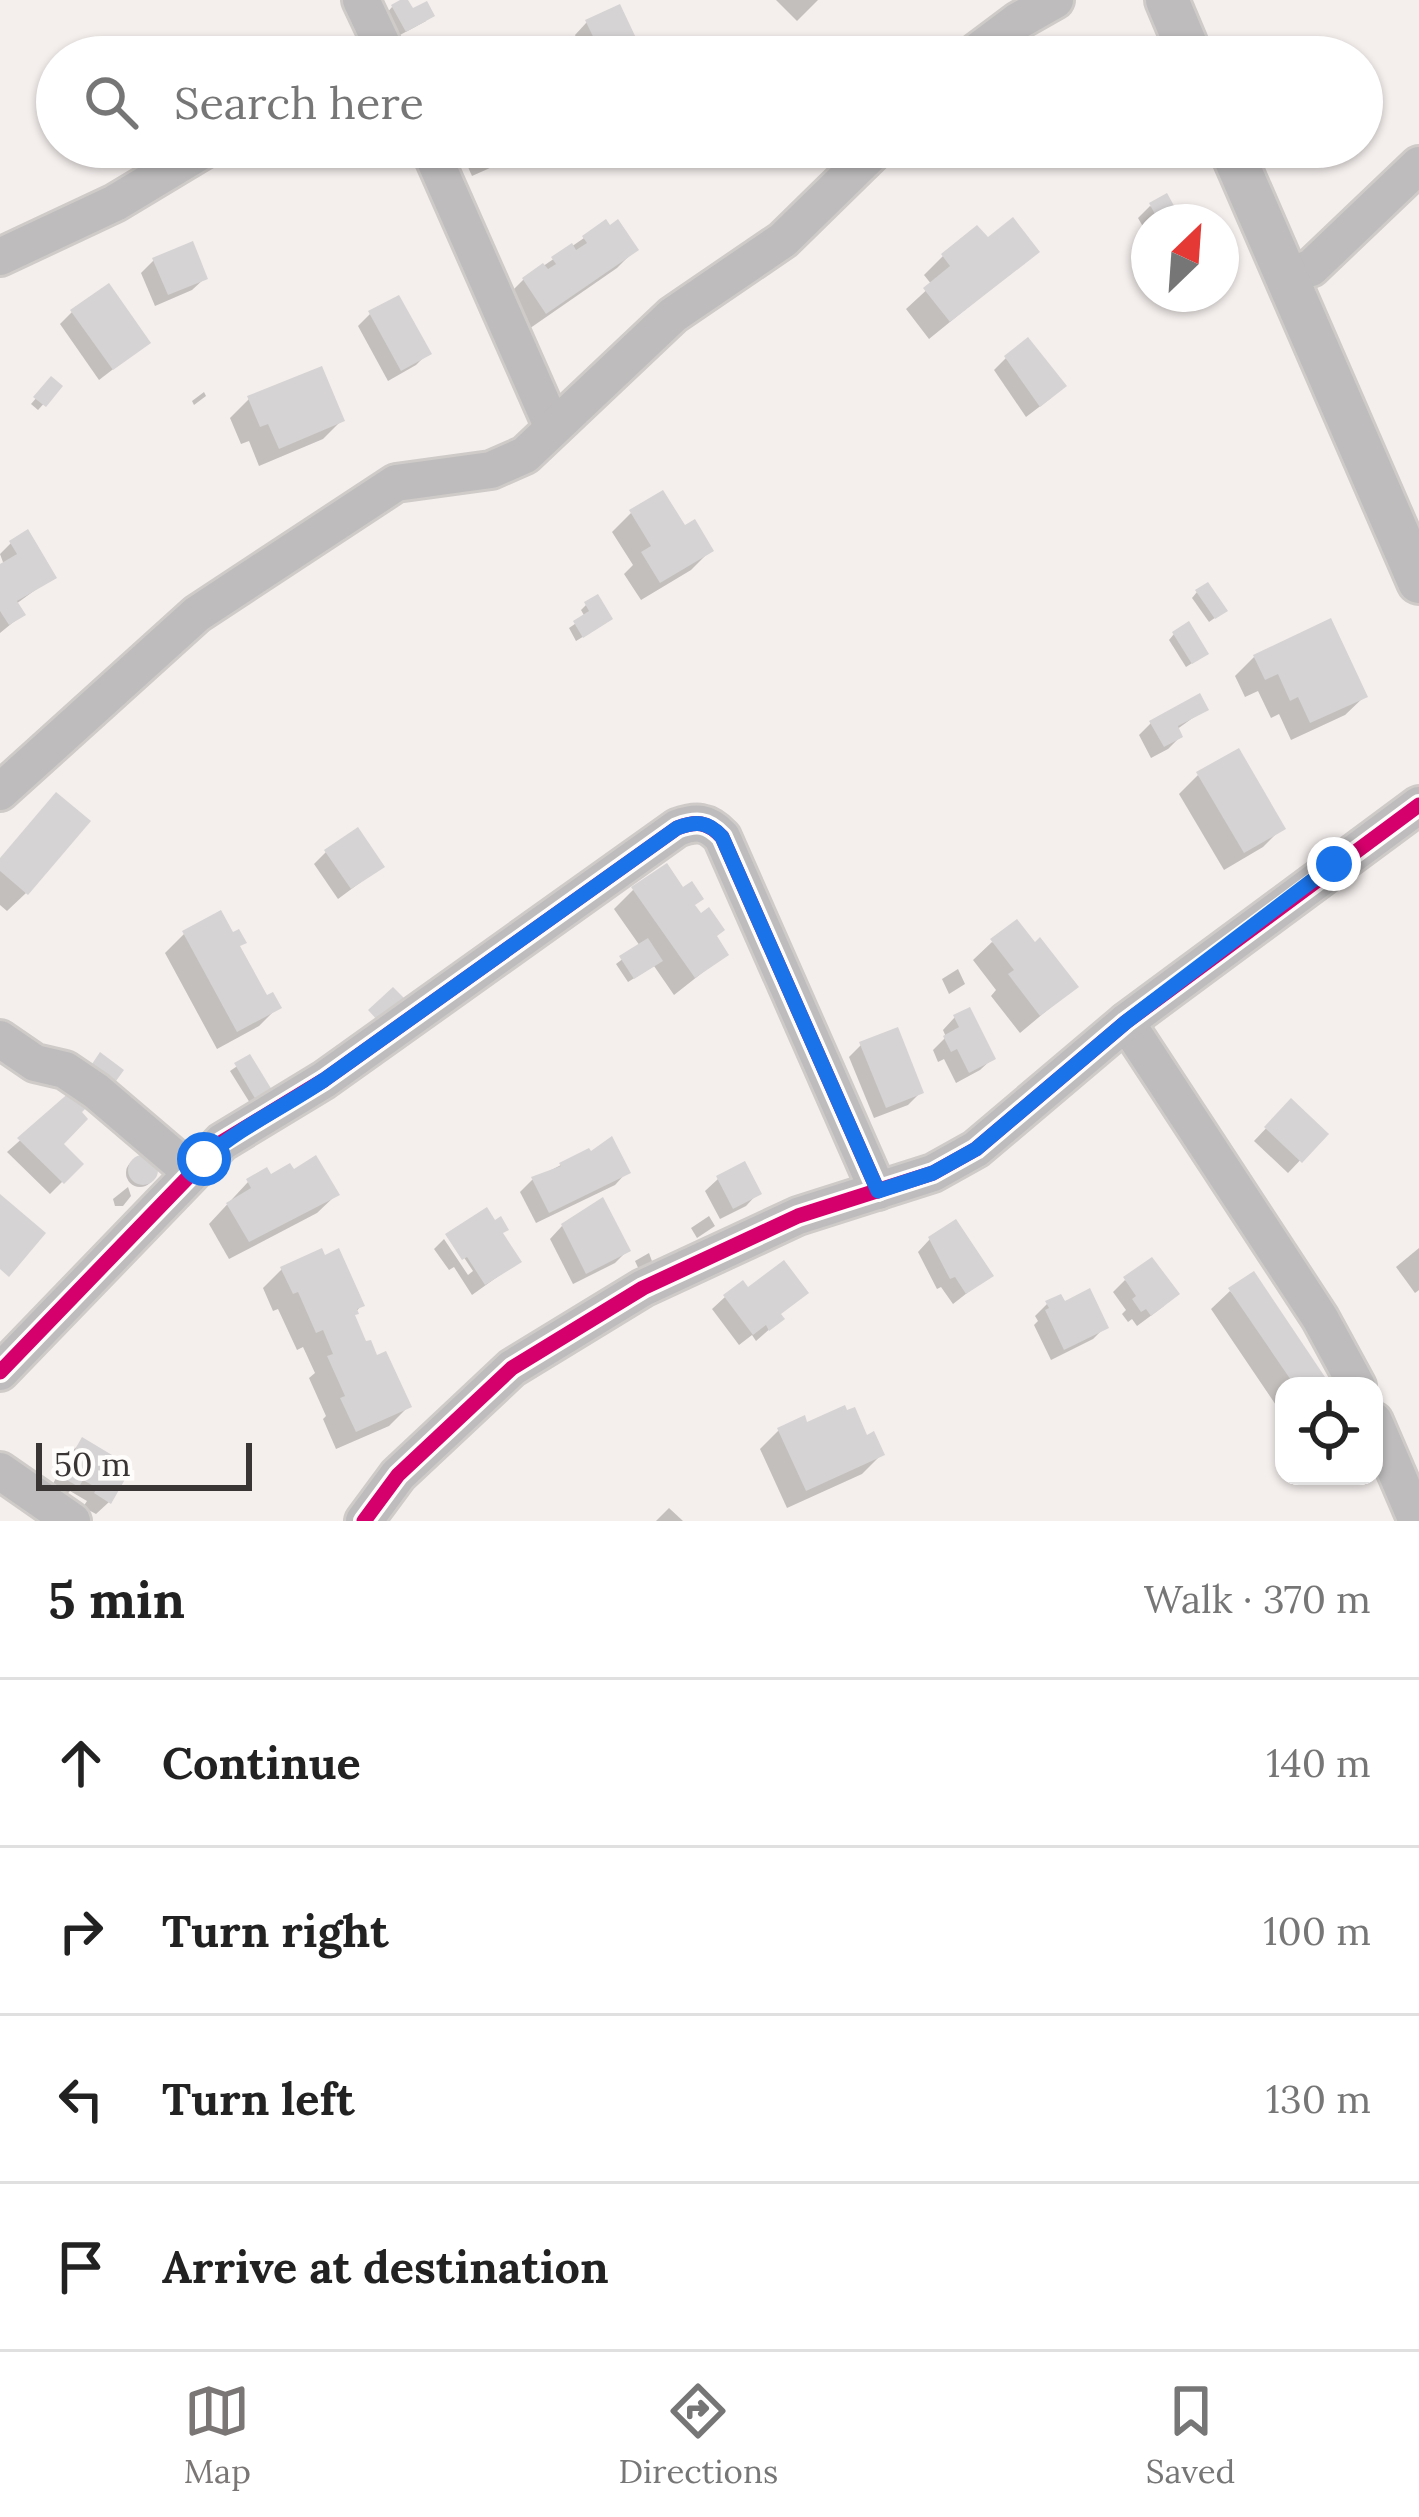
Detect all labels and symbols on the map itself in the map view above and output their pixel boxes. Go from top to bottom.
north arrow [1131,204,1239,312]
route end [1307,837,1361,891]
route start [177,1132,231,1186]
scale bar [36,1437,252,1490]

